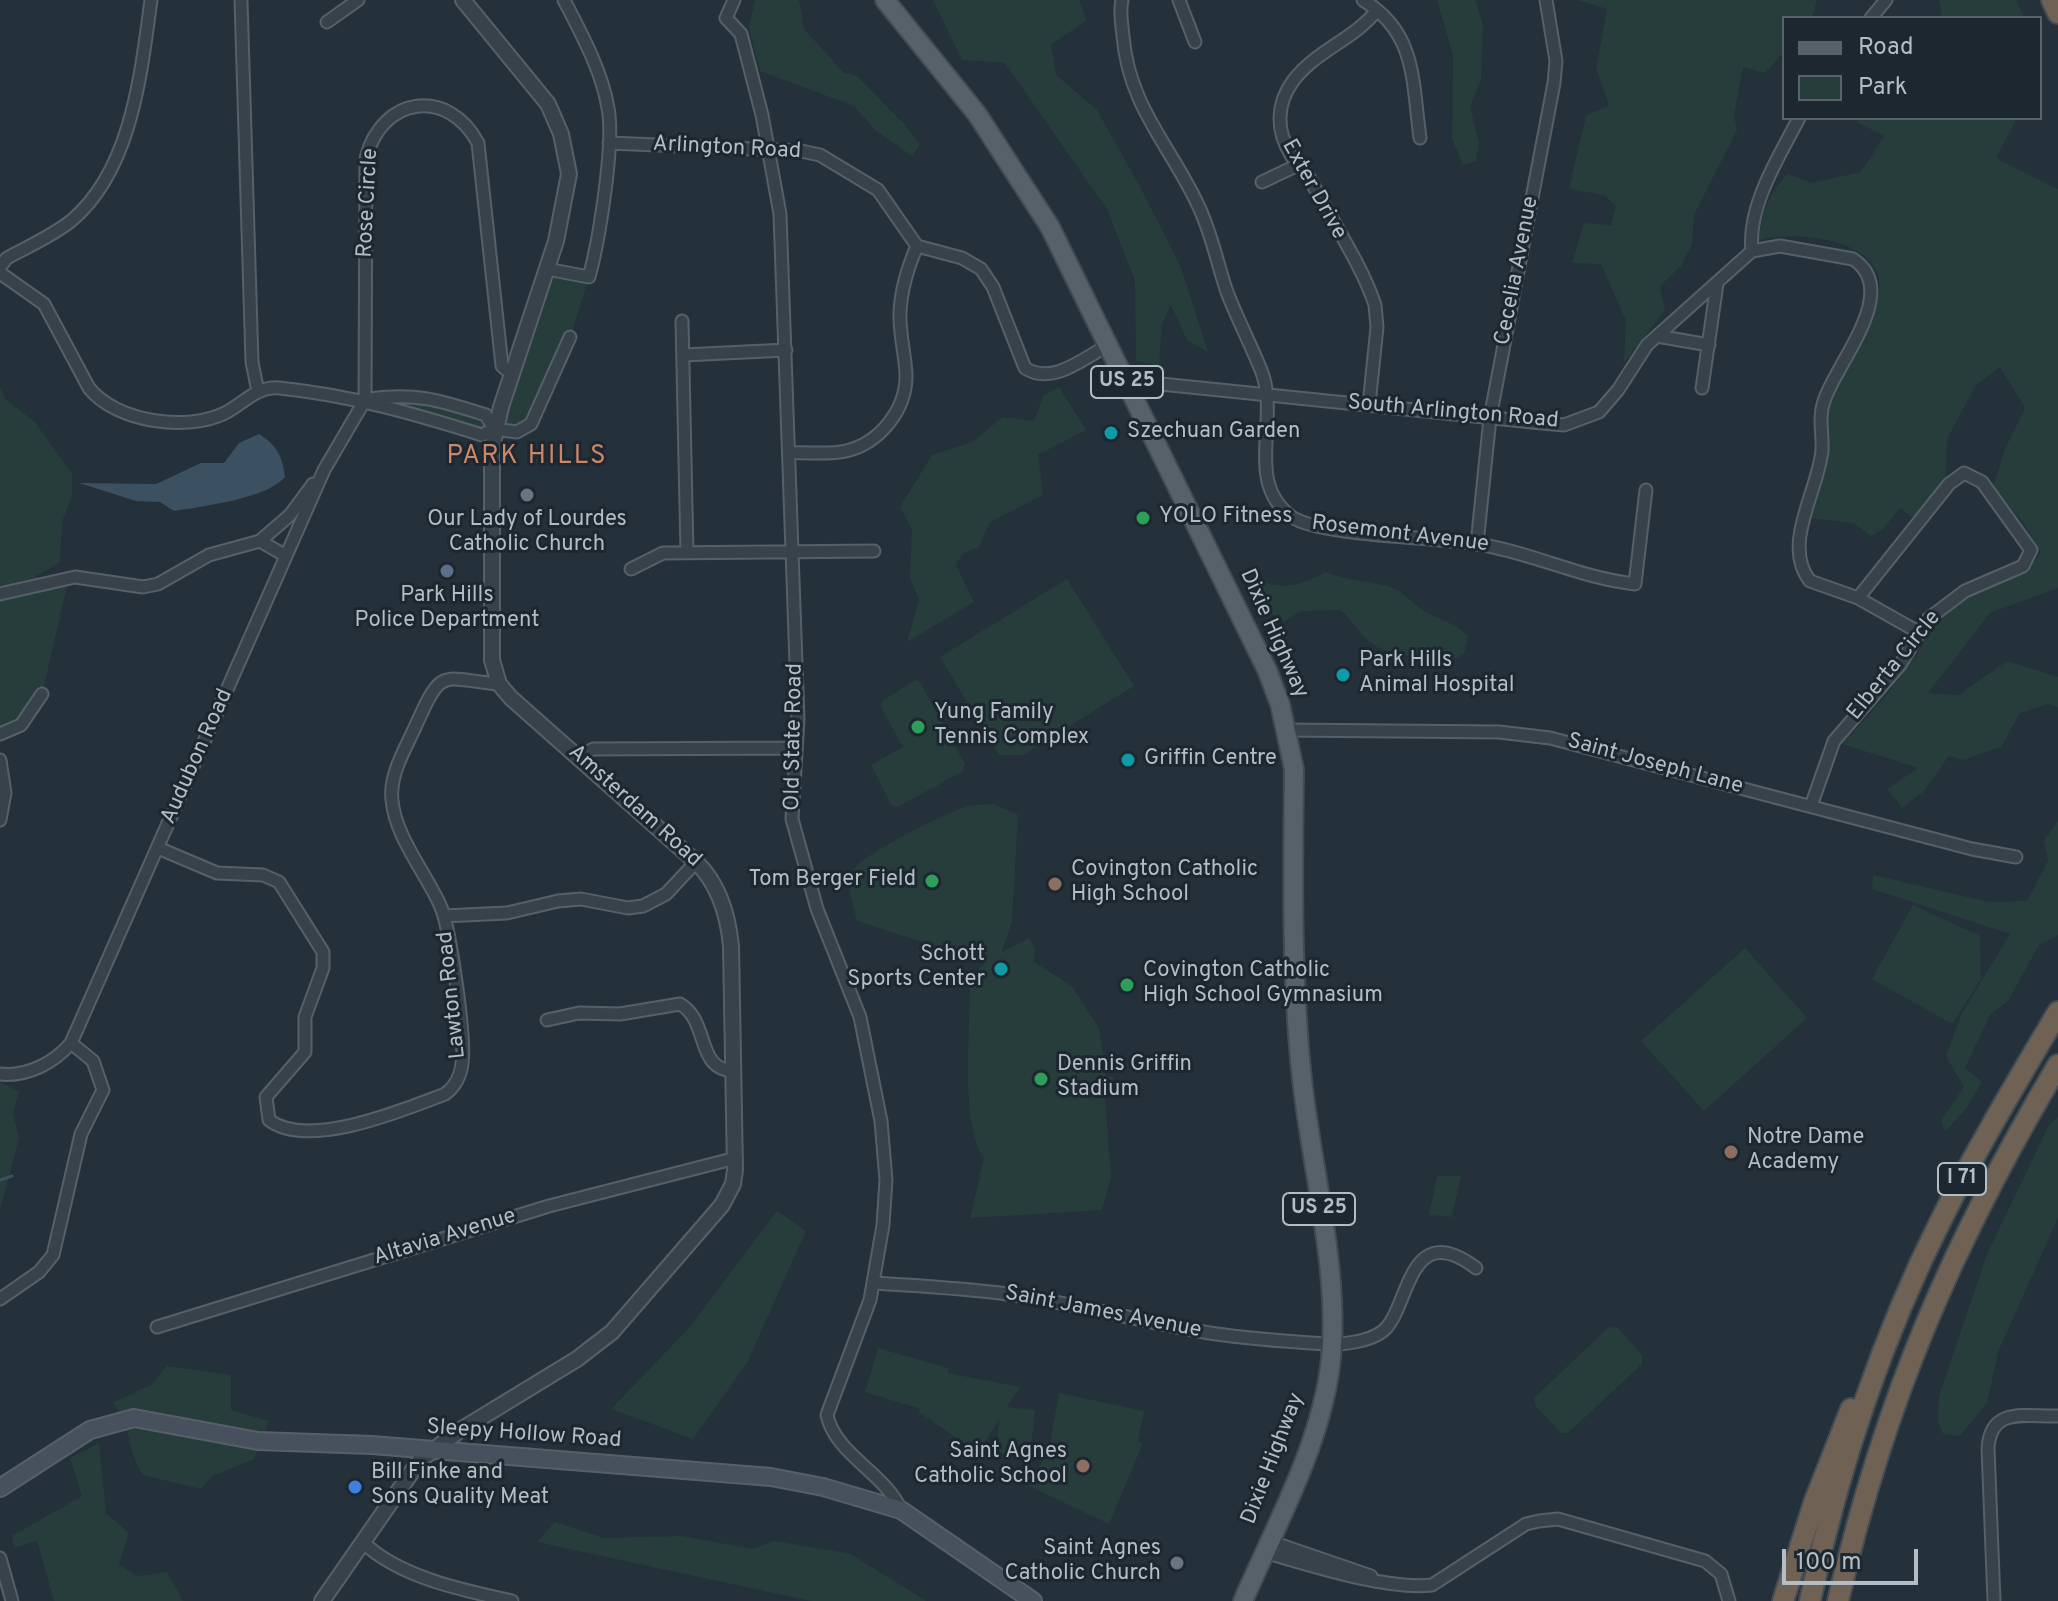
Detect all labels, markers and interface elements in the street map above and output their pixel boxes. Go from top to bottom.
legend [1782,16,2042,120]
text: Road [1858,33,1914,63]
text: Park [1858,73,1908,103]
street label: Arlington Road [652,132,802,166]
street label: Exter Drive [1275,135,1351,245]
street label: Rose Circle [353,148,385,258]
street label: Cecelia Avenue [1491,194,1545,348]
road number: US 25 [1091,366,1163,398]
street label: South Arlington Road [1347,391,1559,435]
place label: Szechuan Garden [1127,420,1300,446]
marker: Szechuan Garden [1102,424,1120,442]
district label: PARK HILLS [446,442,608,474]
marker: Our Lady of Lourdes Catholic Church [518,486,536,504]
place label: YOLO Fitness [1159,505,1293,531]
place label: Our Lady of Lourdes Catholic Church [427,508,627,560]
marker: YOLO Fitness [1134,509,1152,527]
street label: Rosemont Avenue [1310,511,1490,559]
marker: Park Hills Police Department [438,562,456,580]
street label: Dixie Highway [1233,565,1313,703]
place label: Park Hills Police Department [355,584,539,636]
street label: Elberta Circle [1843,606,1947,726]
place label: Park Hills Animal Hospital [1359,649,1514,700]
street label: Old State Road [781,663,809,811]
marker: Park Hills Animal Hospital [1334,666,1352,684]
street label: Audubon Road [156,685,240,829]
place label: Yung Family Tennis Complex [934,701,1089,752]
marker: Yung Family Tennis Complex [909,718,927,736]
street label: Saint Joseph Lane [1564,729,1746,801]
street label: Amsterdam Road [562,740,706,874]
place label: Griffin Centre [1144,747,1277,773]
marker: Griffin Centre [1119,751,1137,769]
place label: Covington Catholic High School [1071,858,1258,910]
place label: Tom Berger Field [749,868,916,894]
marker: Tom Berger Field [923,872,941,890]
marker: Covington Catholic High School [1046,875,1064,893]
street label: Lawton Road [433,930,473,1060]
place label: Schott Sports Center [847,943,985,994]
place label: Covington Catholic High School Gymnasium [1143,959,1383,1010]
marker: Schott Sports Center [992,960,1010,978]
marker: Covington Catholic High School Gymnasium [1118,976,1136,994]
place label: Dennis Griffin Stadium [1057,1053,1192,1104]
marker: Dennis Griffin Stadium [1032,1070,1050,1088]
place label: Notre Dame Academy [1747,1126,1864,1178]
marker: Notre Dame Academy [1722,1143,1740,1161]
road number: I 71 [1938,1163,1986,1195]
road number: US 25 [1283,1193,1355,1225]
street label: Altavia Avenue [371,1204,519,1272]
street label: Saint James Avenue [1003,1281,1203,1345]
street label: Dixie Highway [1237,1389,1311,1529]
street label: Sleepy Hollow Road [426,1415,622,1455]
place label: Saint Agnes Catholic School [914,1440,1067,1492]
marker: Saint Agnes Catholic School [1074,1457,1092,1475]
place label: Bill Finke and Sons Quality Meat [371,1461,549,1512]
marker: Bill Finke and Sons Quality Meat [346,1478,364,1496]
scale bar [1786,1533,1922,1583]
place label: Saint Agnes Catholic Church [1005,1537,1161,1588]
text: 100 m [1796,1548,1862,1578]
marker: Saint Agnes Catholic Church [1168,1554,1186,1572]

